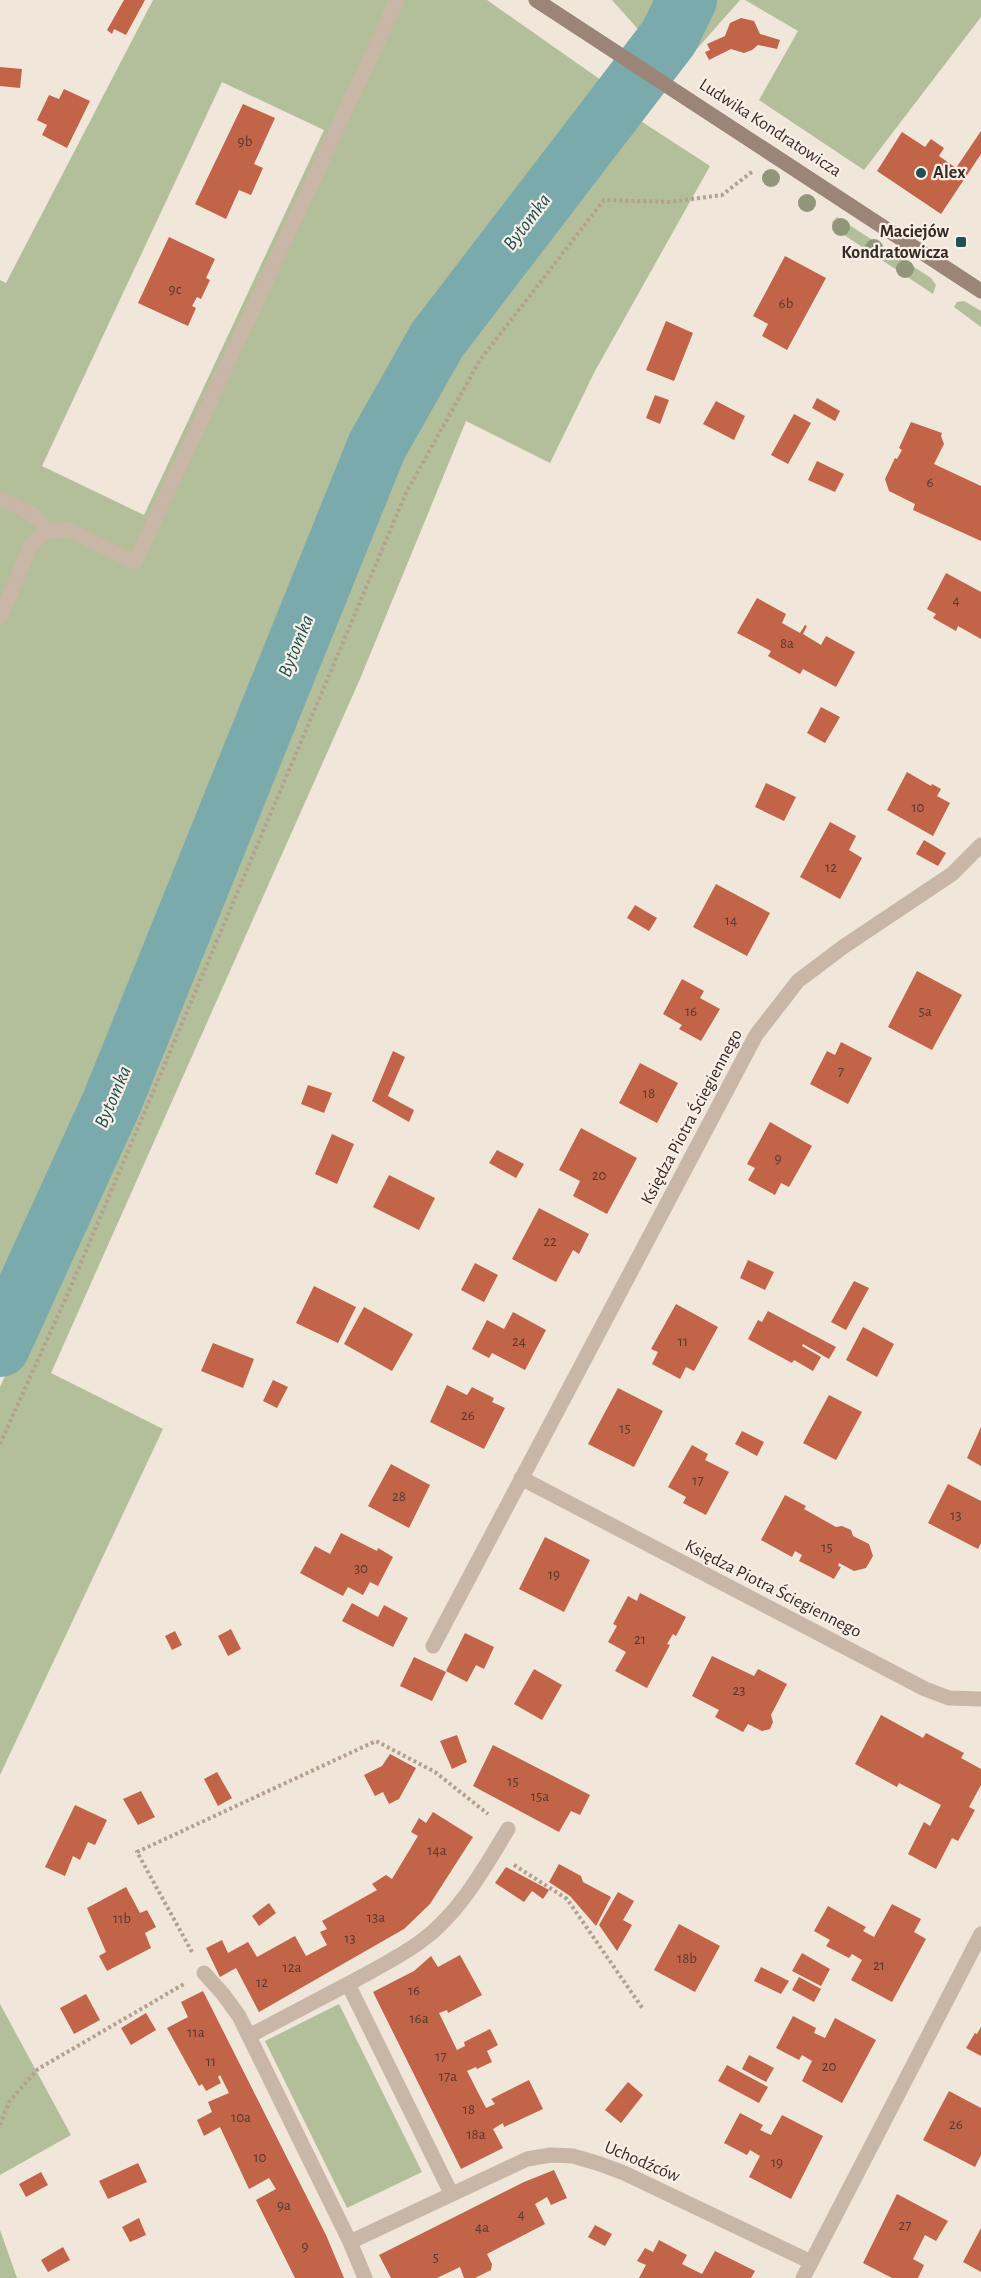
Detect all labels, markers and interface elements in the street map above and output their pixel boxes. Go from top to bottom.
street label: Ludwika Kondratowicza [696,75,844,181]
house number: 9b [238,134,253,149]
place label: Alex [933,164,966,182]
marker: Alex [914,166,928,180]
water label: Bytomka [499,190,555,254]
place label: Maciejów Kondratowicza [841,223,949,262]
marker: Maciejów Kondratowicza [954,235,968,249]
house number: 9c [169,282,182,297]
house number: 6b [779,296,794,311]
house number: 6 [926,475,934,490]
house number: 4 [952,593,960,608]
water label: Bytomka [275,612,317,680]
house number: 8a [780,636,794,651]
house number: 10 [911,800,925,815]
house number: 12 [825,860,837,875]
house number: 14 [725,913,737,928]
house number: 16 [685,1004,697,1019]
house number: 5a [918,1004,932,1019]
street label: Księdza Piotra Ściegiennego [636,1025,746,1208]
water label: Bytomka [91,1063,135,1131]
house number: 7 [838,1064,844,1079]
house number: 18 [643,1086,655,1101]
house number: 9 [774,1151,782,1166]
house number: 20 [592,1168,606,1183]
house number: 22 [543,1234,557,1249]
house number: 24 [512,1334,526,1349]
house number: 11 [678,1334,688,1349]
house number: 26 [461,1408,475,1423]
house number: 15 [619,1421,631,1436]
house number: 17 [692,1473,704,1488]
house number: 28 [392,1489,406,1504]
house number: 13 [950,1508,962,1523]
street label: Księdza Piotra Ściegiennego [682,1534,866,1641]
house number: 15 [821,1540,833,1555]
house number: 30 [354,1561,368,1576]
house number: 19 [548,1567,560,1582]
house number: 21 [634,1632,646,1647]
house number: 23 [732,1683,746,1698]
house number: 15 [507,1774,519,1789]
house number: 15a [531,1789,549,1804]
house number: 14a [427,1843,447,1858]
house number: 13a [367,1910,385,1925]
house number: 11b [113,1911,131,1926]
house number: 13 [344,1931,356,1946]
house number: 18b [677,1951,697,1966]
house number: 21 [873,1958,885,1973]
house number: 12a [283,1960,302,1975]
house number: 12 [256,1975,268,1990]
house number: 16 [408,1983,420,1998]
house number: 16a [409,2011,429,2026]
house number: 11a [187,2025,205,2040]
house number: 17 [435,2049,447,2064]
house number: 11 [206,2054,216,2069]
house number: 20 [822,2059,836,2074]
house number: 17a [439,2069,457,2084]
house number: 18 [463,2102,475,2117]
house number: 10a [231,2110,251,2125]
house number: 26 [949,2117,963,2132]
house number: 18a [466,2127,486,2142]
street label: Uchodźców [602,2138,682,2186]
house number: 10 [253,2150,267,2165]
house number: 19 [771,2155,783,2170]
house number: 9a [277,2198,291,2213]
house number: 4 [517,2207,525,2222]
house number: 27 [898,2218,912,2233]
house number: 4a [475,2220,489,2235]
house number: 9 [301,2239,309,2254]
house number: 5 [433,2250,439,2265]

